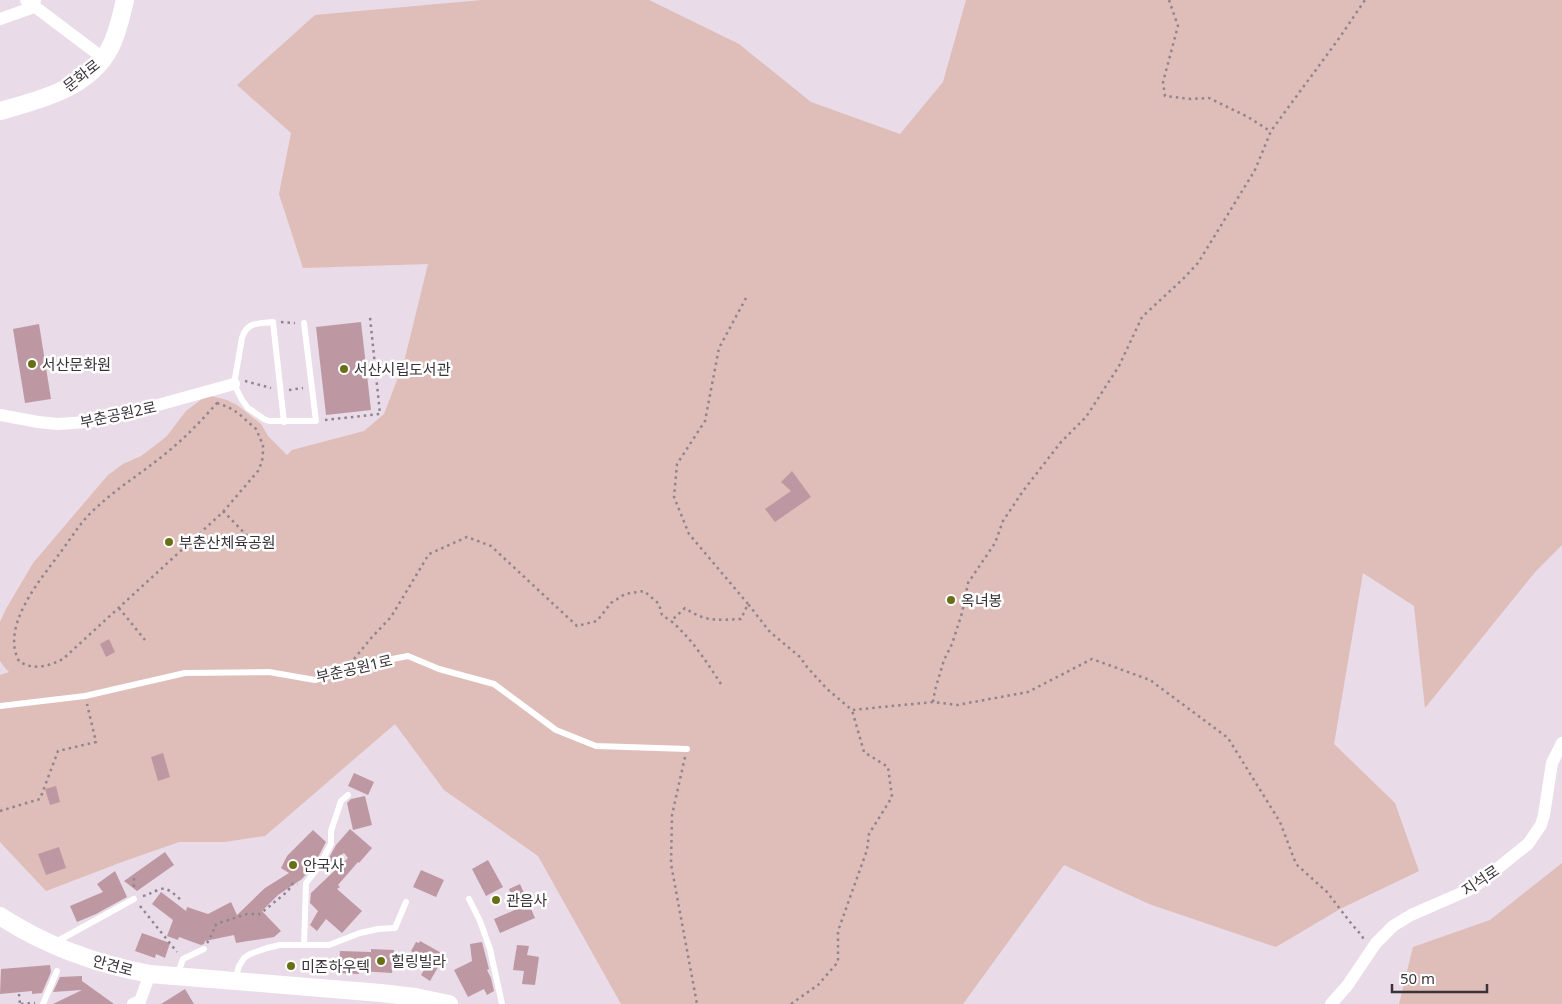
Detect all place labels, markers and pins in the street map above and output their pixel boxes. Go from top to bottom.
place label: 서산문화원 [42,354,111,374]
marker: 서산문화원 [26,358,38,370]
place label: 서산시립도서관 [354,359,451,379]
marker: 서산시립도서관 [338,363,350,375]
place label: 부춘산체육공원 [179,532,276,552]
marker: 부춘산체육공원 [163,536,175,548]
place label: 옥녀봉 [961,590,1002,610]
marker: 옥녀봉 [945,594,957,606]
place label: 안국사 [303,855,345,875]
marker: 안국사 [287,859,299,871]
place label: 관음사 [506,890,548,910]
marker: 관음사 [490,894,502,906]
place label: 힐링빌라 [391,951,446,971]
marker: 힐링빌라 [375,955,387,967]
place label: 미존하우텍 [301,956,370,976]
marker: 미존하우텍 [285,960,297,972]

